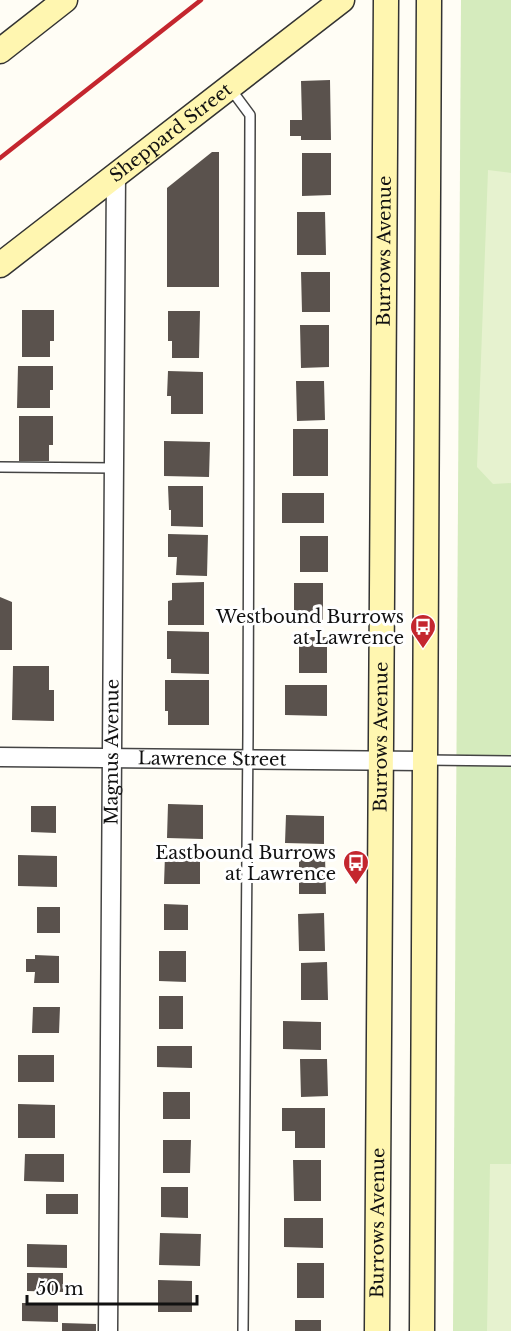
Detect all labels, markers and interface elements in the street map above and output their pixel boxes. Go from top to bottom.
street label: Sheppard Street [105,78,236,187]
street label: Burrows Avenue [373,176,396,326]
place label: Westbound Burrows at Lawrence [215,606,404,649]
bus stop icon: Westbound Burrows at Lawrence [408,612,438,650]
street label: Burrows Avenue [370,662,393,812]
street label: Magnus Avenue [100,679,124,825]
street label: Lawrence Street [138,747,287,771]
place label: Eastbound Burrows at Lawrence [155,842,336,885]
bus stop icon: Eastbound Burrows at Lawrence [341,848,371,886]
street label: Burrows Avenue [366,1148,389,1298]
scale bar [27,1268,196,1306]
text: 50 m [36,1278,84,1300]

